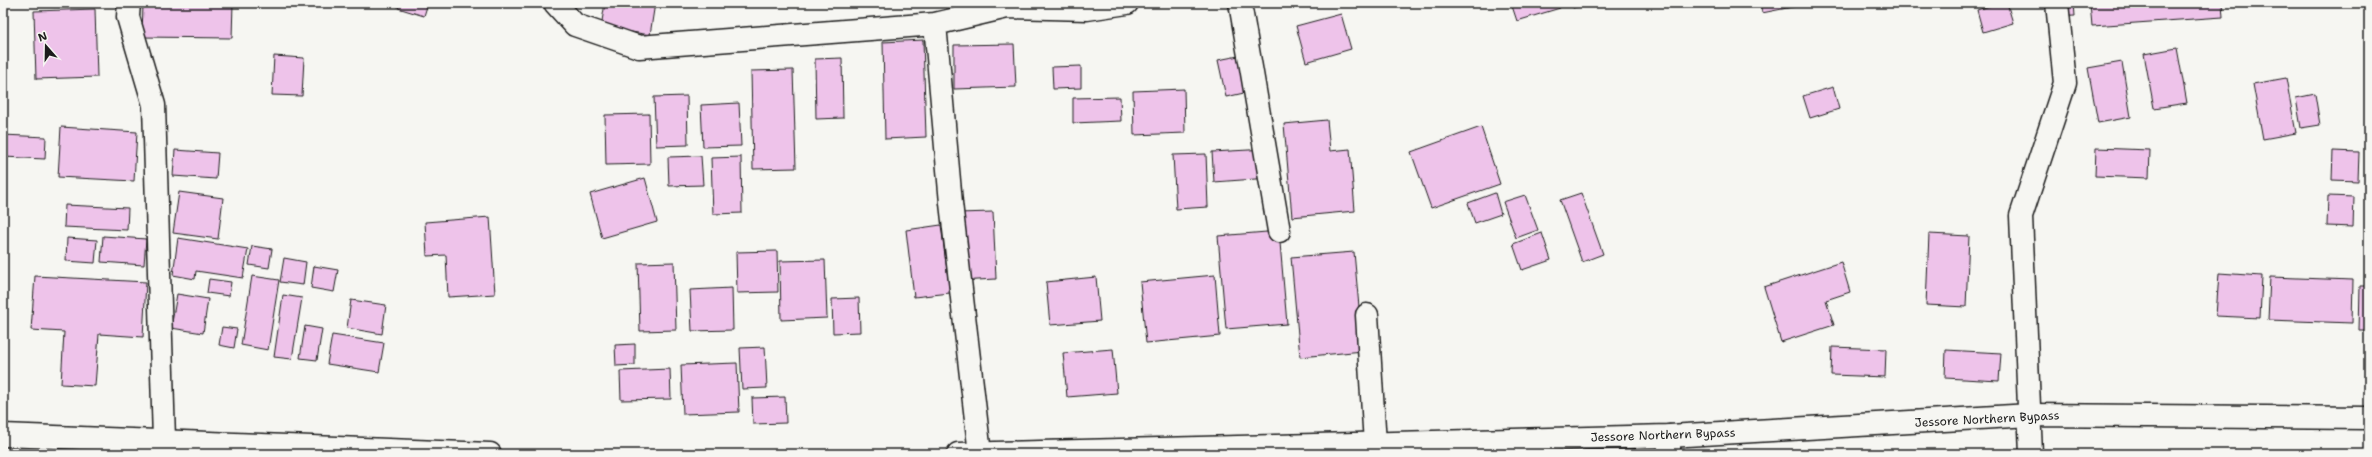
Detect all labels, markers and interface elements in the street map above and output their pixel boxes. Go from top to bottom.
north arrow [26,26,66,66]
text: N [36,28,50,46]
street label: Jessore Northern Bypass [1914,407,2060,431]
street label: Jessore Northern Bypass [1590,424,1736,446]

